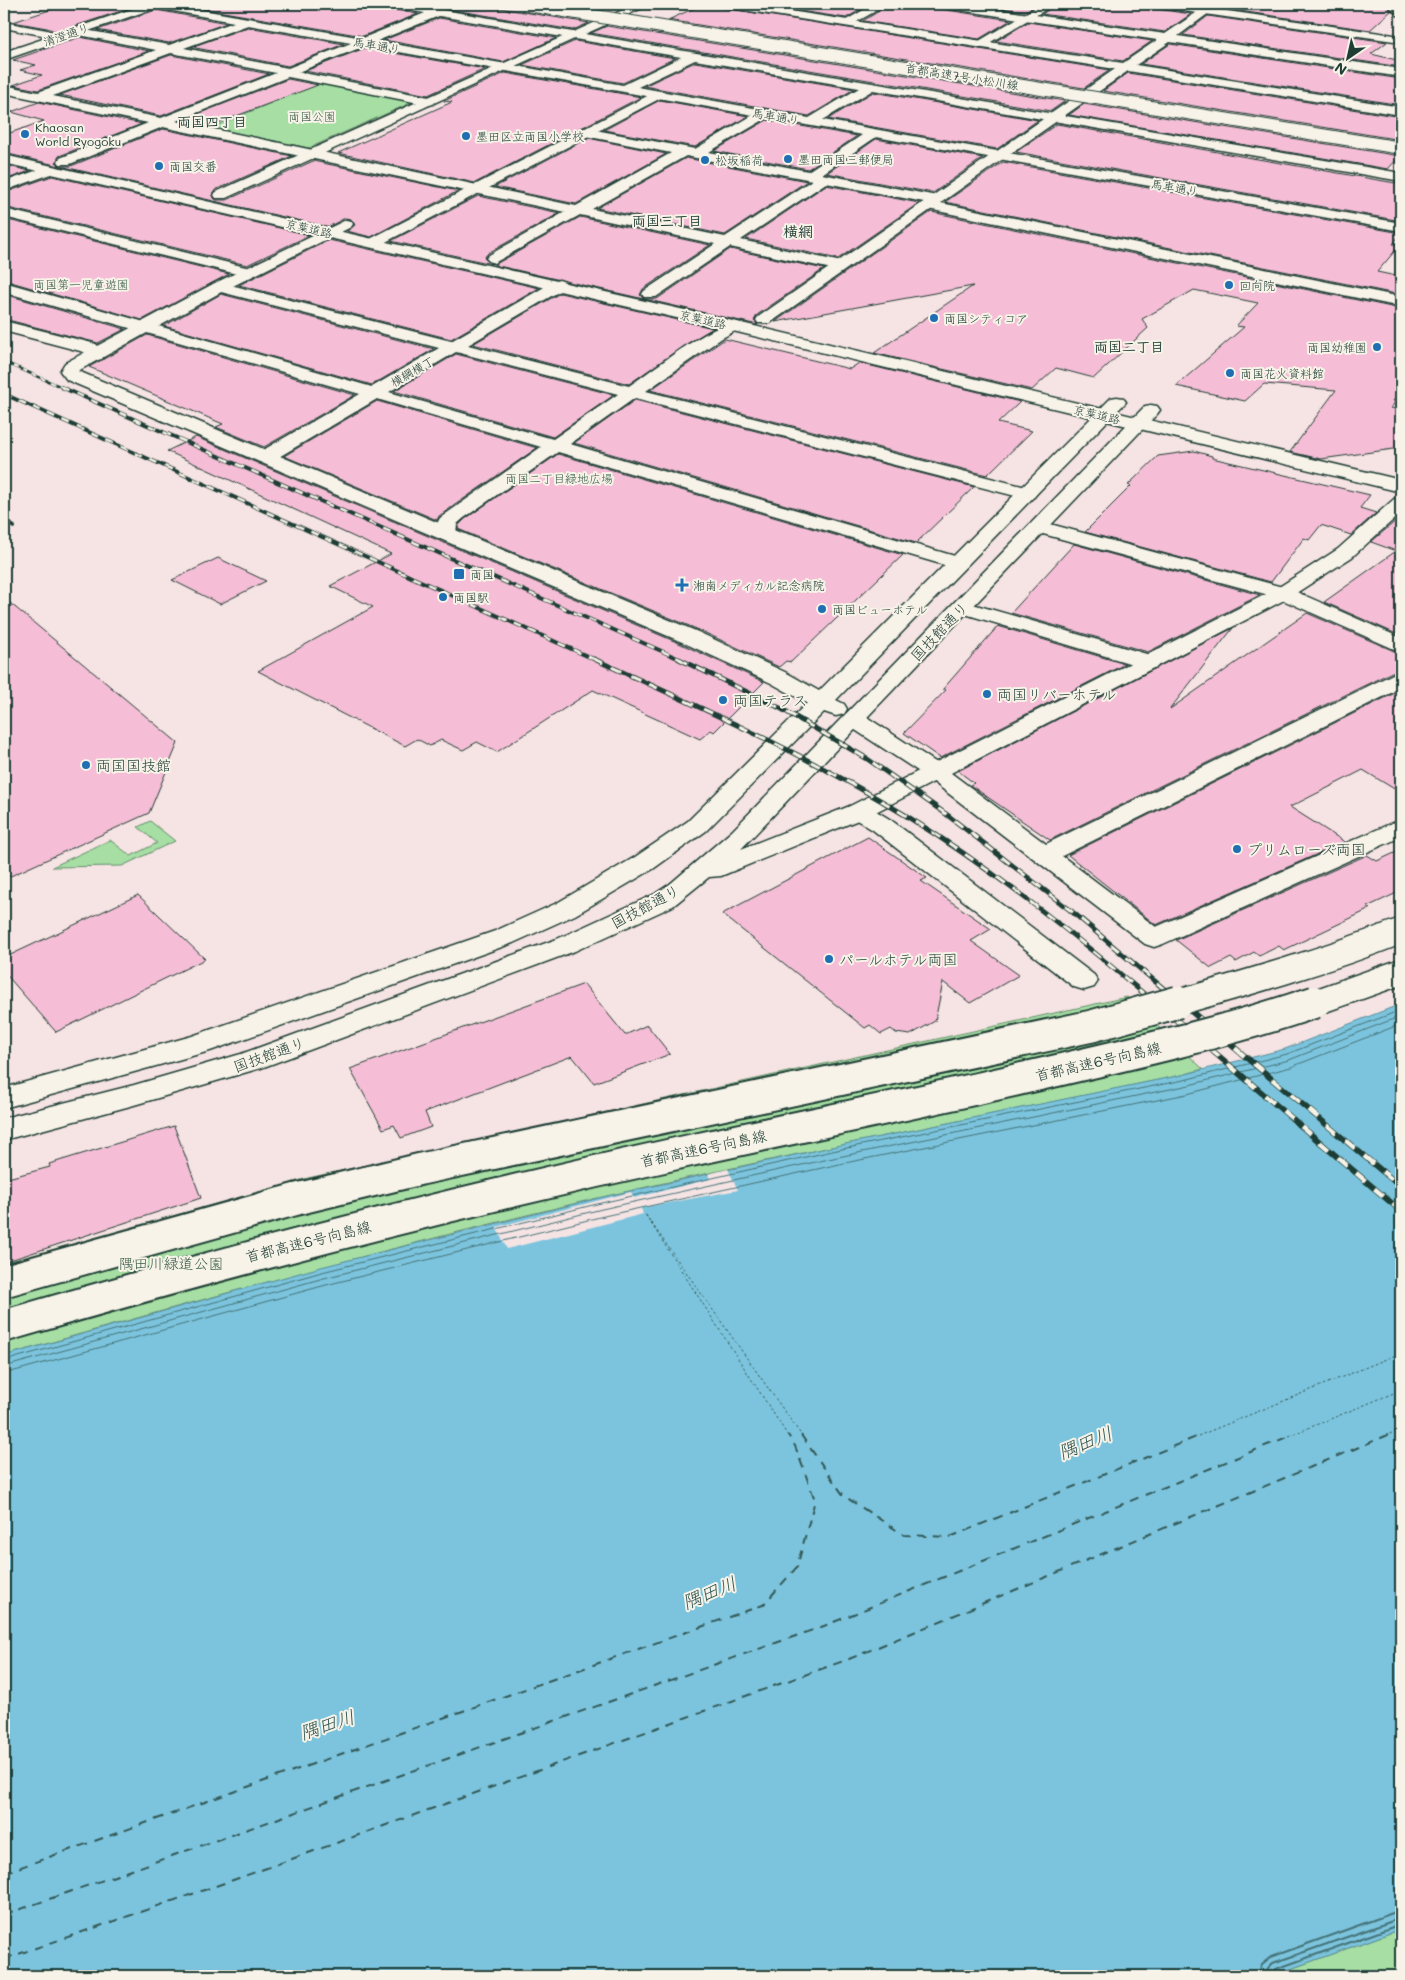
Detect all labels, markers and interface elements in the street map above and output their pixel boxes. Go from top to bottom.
street label: 清澄通り [41,19,91,49]
north arrow [1322,32,1372,82]
street label: 馬車通り [352,33,402,57]
text: N [1331,58,1350,80]
street label: 首都高速7号小松川線 [904,59,1020,93]
street label: 馬車通り [751,104,801,128]
park label: 両国公園 [288,108,336,124]
district label: 両国四丁目 [177,112,247,131]
place label: Khaosan World Ryogoku [35,119,121,149]
marker: Khaosan World Ryogoku [19,128,31,140]
place label: 墨田区立両国小学校 [476,128,584,144]
marker: 墨田区立両国小学校 [460,130,472,142]
place label: 墨田両国三郵便局 [798,151,894,167]
place label: 松坂稲荷 [715,152,763,168]
marker: 墨田両国三郵便局 [782,153,794,165]
marker: 松坂稲荷 [699,154,711,166]
place label: 両国交番 [169,158,217,174]
marker: 両国交番 [153,160,165,172]
street label: 馬車通り [1150,175,1200,199]
district label: 両国三丁目 [632,211,702,230]
street label: 京葉道路 [284,215,334,241]
district label: 横網 [783,221,813,241]
park label: 両国第一児童遊園 [33,276,129,292]
place label: 回向院 [1239,277,1275,293]
marker: 回向院 [1223,279,1235,291]
street label: 京葉道路 [678,306,728,332]
place label: 両国シティコア [944,310,1028,326]
marker: 両国シティコア [928,312,940,324]
district label: 両国二丁目 [1094,337,1164,356]
place label: 両国幼稚園 [1307,339,1367,355]
marker: 両国幼稚園 [1371,341,1383,353]
street label: 横綱横丁 [387,352,437,390]
place label: 両国花火資料館 [1240,365,1324,381]
marker: 両国花火資料館 [1224,367,1236,379]
street label: 京葉道路 [1072,401,1122,427]
park label: 両国二丁目緑地広場 [505,470,613,486]
place label: 両国 [470,566,494,582]
marker: 両国 [452,567,466,581]
place label: 湘南メディカル記念病院 [693,577,825,593]
marker: 湘南メディカル記念病院 [675,578,689,592]
place label: 両国駅 [453,589,489,605]
marker: 両国駅 [437,591,449,603]
street label: 国技館通り [906,597,972,665]
place label: 両国ビューホテル [832,601,928,617]
marker: 両国ビューホテル [816,603,828,615]
place label: 両国リバーホテル [997,684,1116,704]
marker: 両国リバーホテル [981,688,993,700]
place label: 両国テラス [733,690,807,710]
marker: 両国テラス [717,694,729,706]
place label: 両国国技館 [96,755,171,775]
marker: 両国国技館 [80,759,92,771]
place label: プリムローズ両国 [1247,839,1366,859]
marker: プリムローズ両国 [1231,843,1243,855]
street label: 国技館通り [607,880,683,932]
place label: パールホテル両国 [839,949,958,969]
marker: パールホテル両国 [823,953,835,965]
street label: 国技館通り [230,1032,308,1076]
street label: 首都高速6号向島線 [1033,1037,1163,1085]
street label: 首都高速6号向島線 [638,1125,768,1171]
street label: 首都高速6号向島線 [243,1216,373,1266]
park label: 隅田川緑道公園 [118,1253,224,1273]
water label: 隅田川 [1054,1420,1116,1464]
water label: 隅田川 [678,1570,740,1614]
water label: 隅田川 [296,1703,358,1745]

